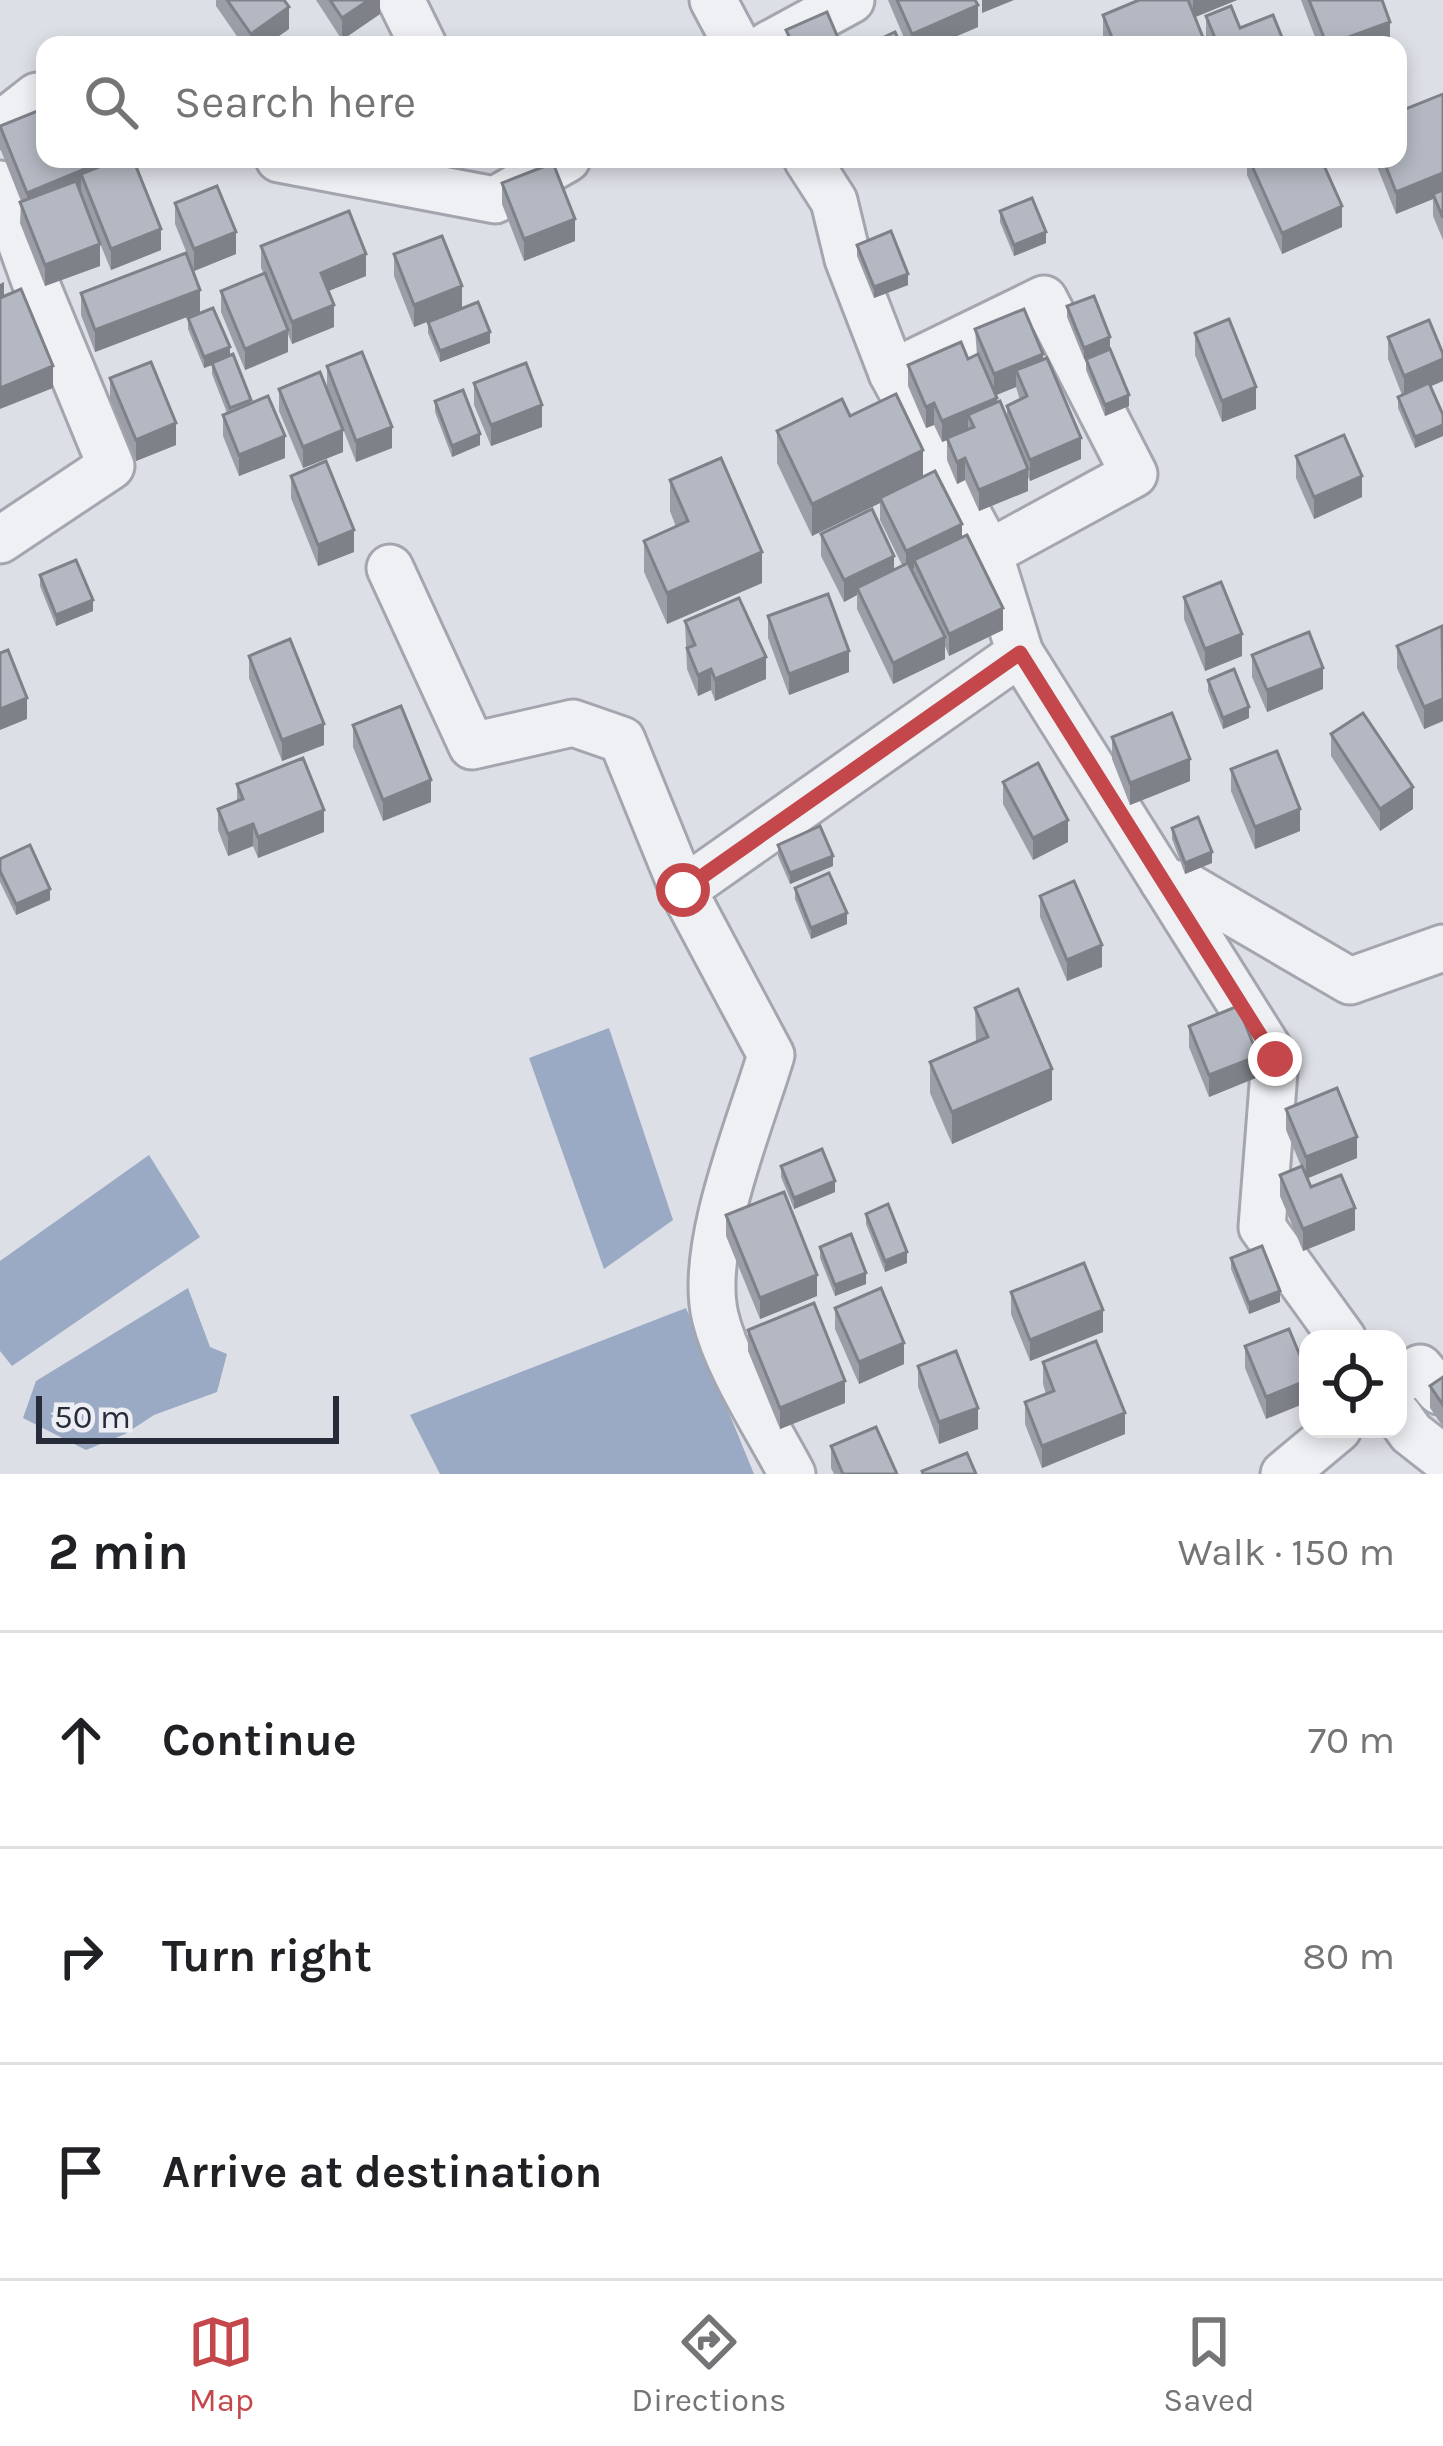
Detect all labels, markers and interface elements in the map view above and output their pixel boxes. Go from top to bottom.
search box [36,36,1407,168]
icon: search [78,69,144,135]
text: Search here [174,76,416,128]
route start [656,863,710,917]
route end [1248,1032,1302,1086]
map controls [1299,1330,1407,1438]
button: locate [1299,1330,1407,1438]
scale bar [36,1390,339,1443]
text: 50 m [54,1398,131,1436]
text: 2 min [48,1522,189,1582]
text: Walk · 150 m [1178,1529,1395,1575]
icon: ahead [48,1707,114,1773]
text: Continue [162,1714,357,1766]
text: 70 m [1308,1717,1395,1763]
icon: right [48,1923,114,1989]
text: Turn right [162,1930,372,1982]
text: 80 m [1302,1933,1395,1979]
icon: arrive [48,2139,114,2205]
text: Arrive at destination [162,2146,602,2198]
tab: Map [188,2309,254,2419]
tab: Directions [631,2309,786,2419]
tab: Saved [1163,2309,1255,2419]

